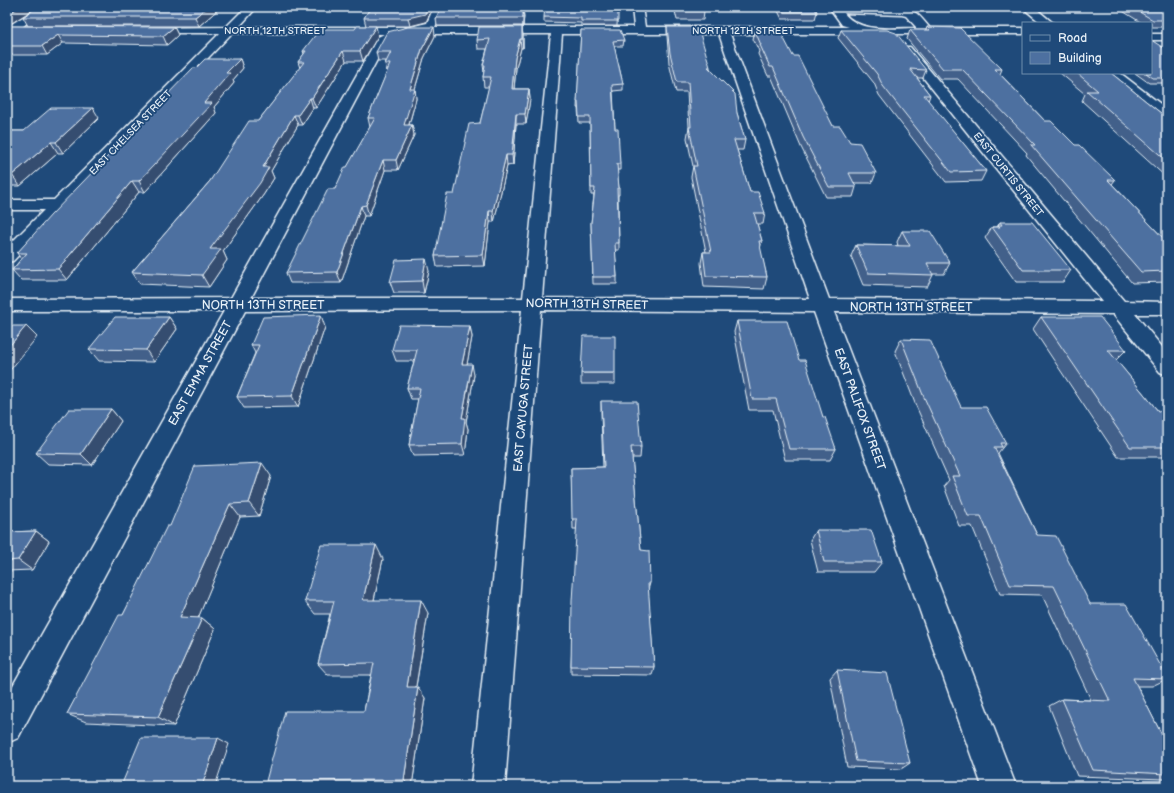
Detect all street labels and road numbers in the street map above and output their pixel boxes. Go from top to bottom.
street label: NORTH 12TH STREET [224,25,326,37]
street label: NORTH 12TH STREET [692,25,794,37]
street label: EAST CHELSEA STREET [87,88,174,178]
street label: EAST CURTIS STREET [971,130,1046,219]
street label: NORTH 13TH STREET [525,296,649,313]
street label: NORTH 13TH STREET [202,298,325,313]
street label: NORTH 13TH STREET [850,300,973,315]
street label: EAST EMMA STREET [165,318,236,428]
street label: EAST CAYUGA STREET [510,343,537,473]
street label: EAST PALIFOX STREET [830,346,889,473]

